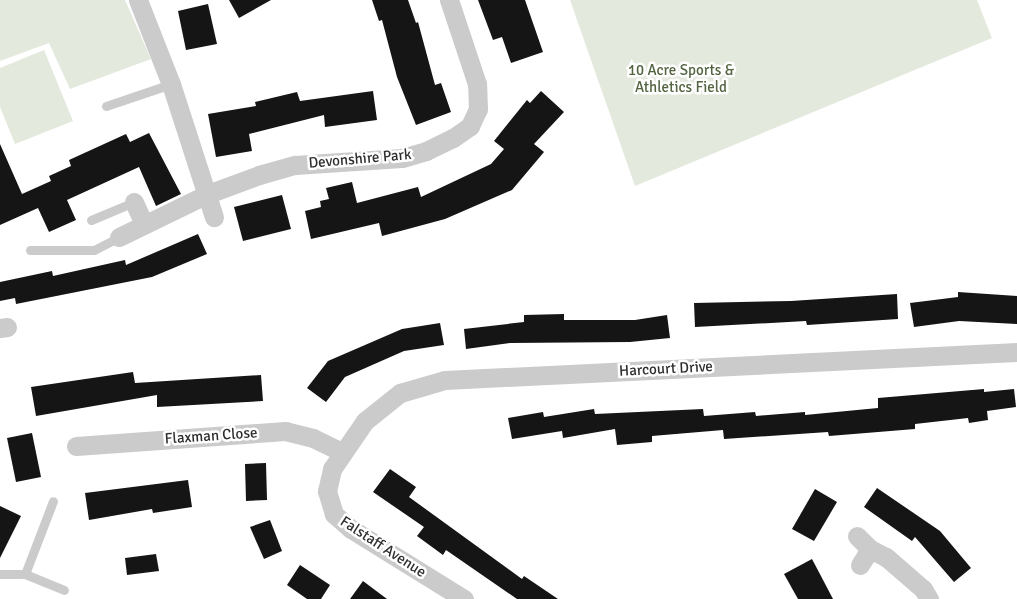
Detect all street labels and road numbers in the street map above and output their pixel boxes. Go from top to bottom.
street label: Devonshire Park [308,146,412,172]
street label: Harcourt Drive [619,358,713,380]
street label: Flaxman Close [164,424,258,448]
street label: Falstaff Avenue [337,513,429,581]

